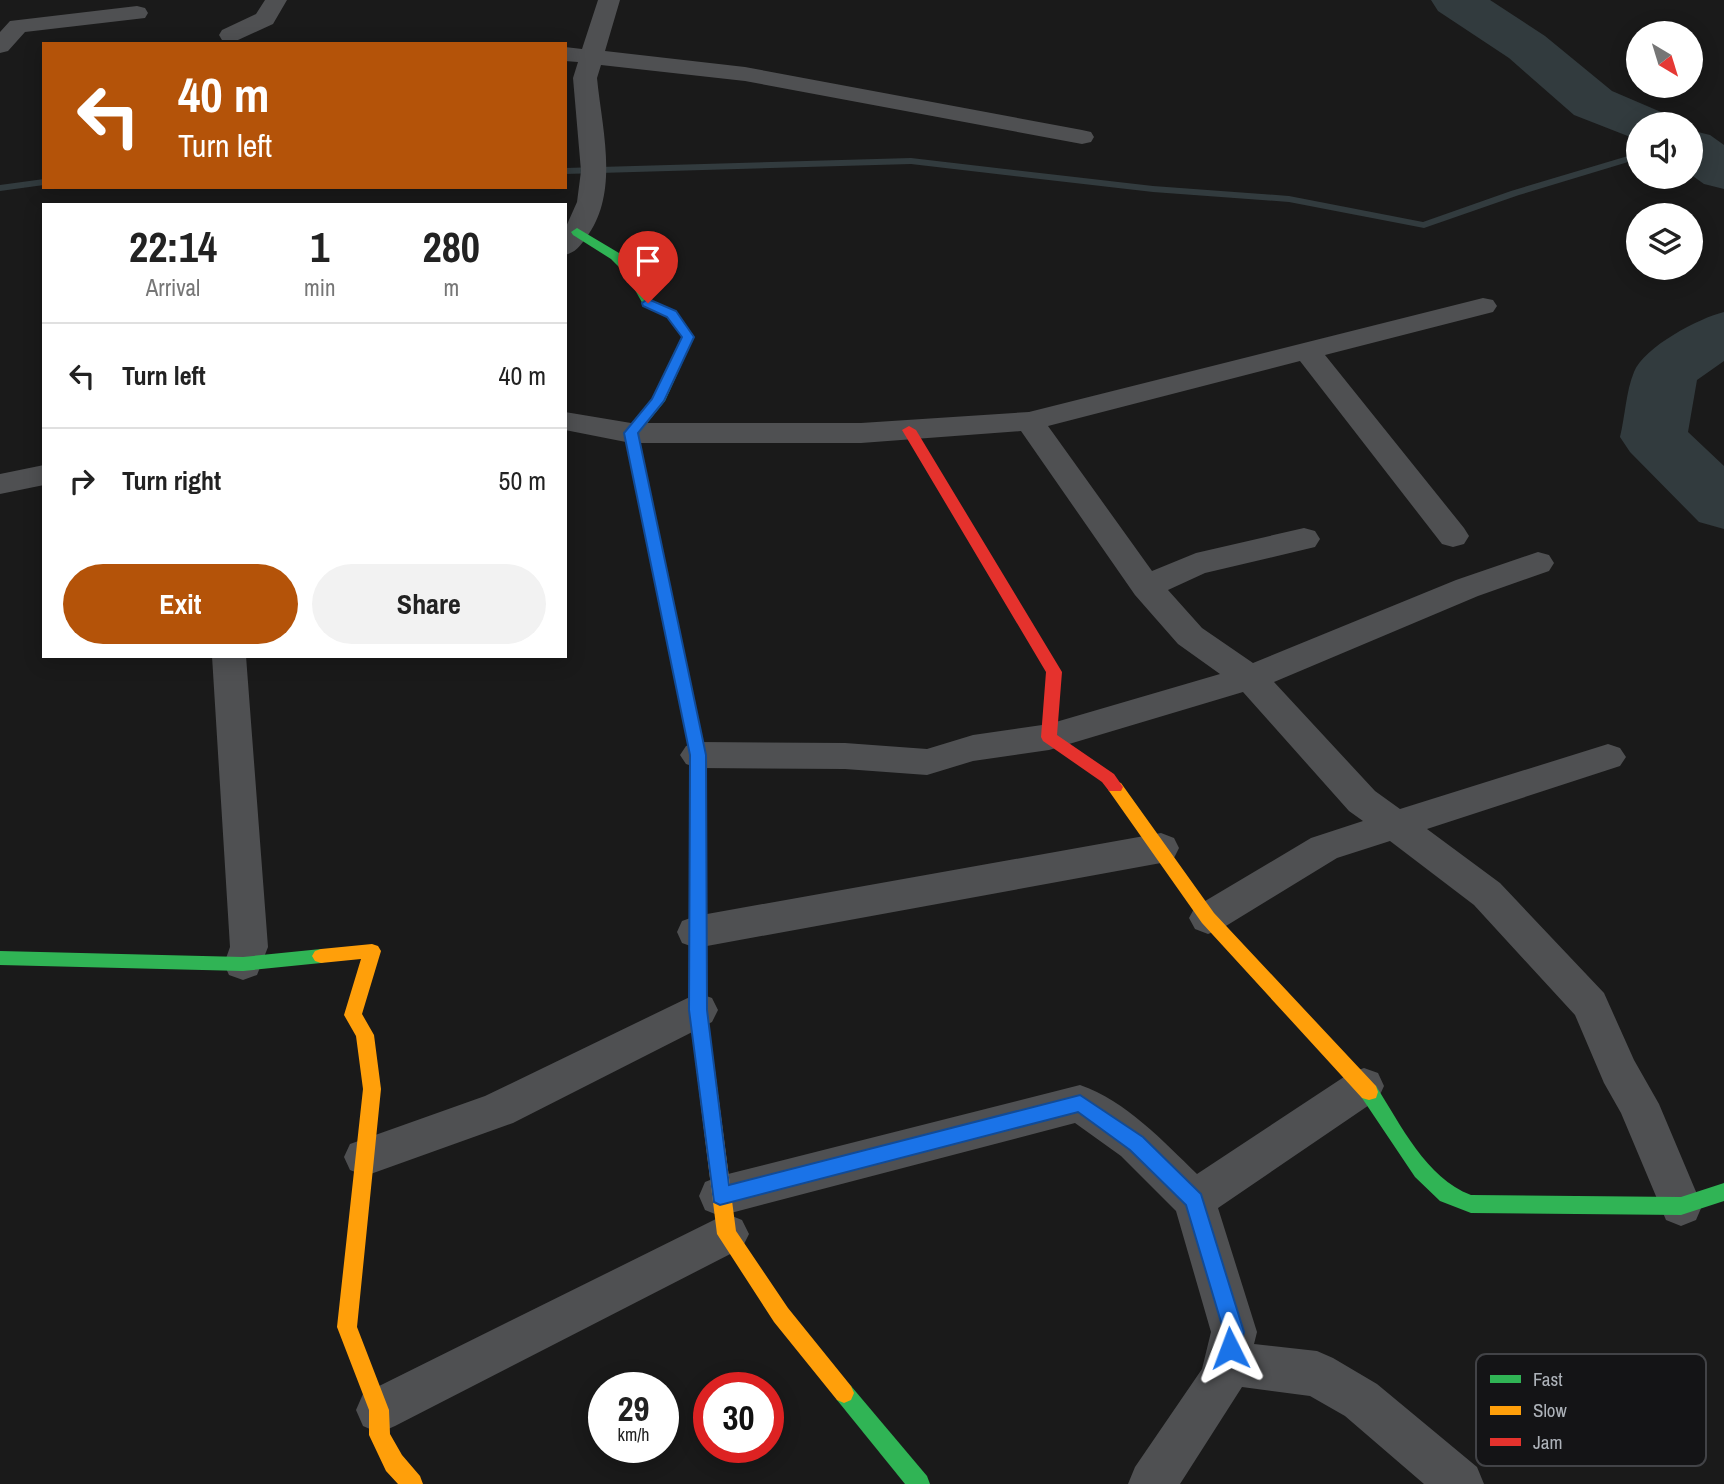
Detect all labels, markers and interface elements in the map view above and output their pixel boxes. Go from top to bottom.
north arrow [1626,21,1703,98]
map controls [1626,21,1703,280]
text: 40 m [178,61,270,127]
icon: left [63,70,154,161]
button: sound [1626,112,1703,189]
text: Turn left [178,124,272,167]
button: layers [1626,203,1703,280]
text: 22:14 [129,219,217,275]
text: 1 [310,219,329,275]
text: 280 [423,219,480,275]
pin [618,231,678,303]
icon: arrive [629,242,667,280]
text: Arrival [146,272,200,303]
text: min [304,272,336,303]
text: m [443,272,459,303]
icon: left [63,357,101,395]
text: Turn left [122,358,206,393]
text: 40 m [499,358,546,393]
icon: right [63,462,101,500]
text: Turn right [122,463,221,498]
text: 50 m [499,463,546,498]
button: Exit [63,564,298,644]
button: Share [312,564,546,644]
position arrow [1193,1311,1267,1385]
legend [1476,1354,1706,1466]
text: Fast [1533,1366,1563,1392]
speed limit sign: 30 [693,1372,784,1463]
text: 29 [618,1385,649,1432]
text: Slow [1533,1397,1568,1423]
text: km/h [618,1422,650,1447]
text: Jam [1533,1429,1562,1455]

